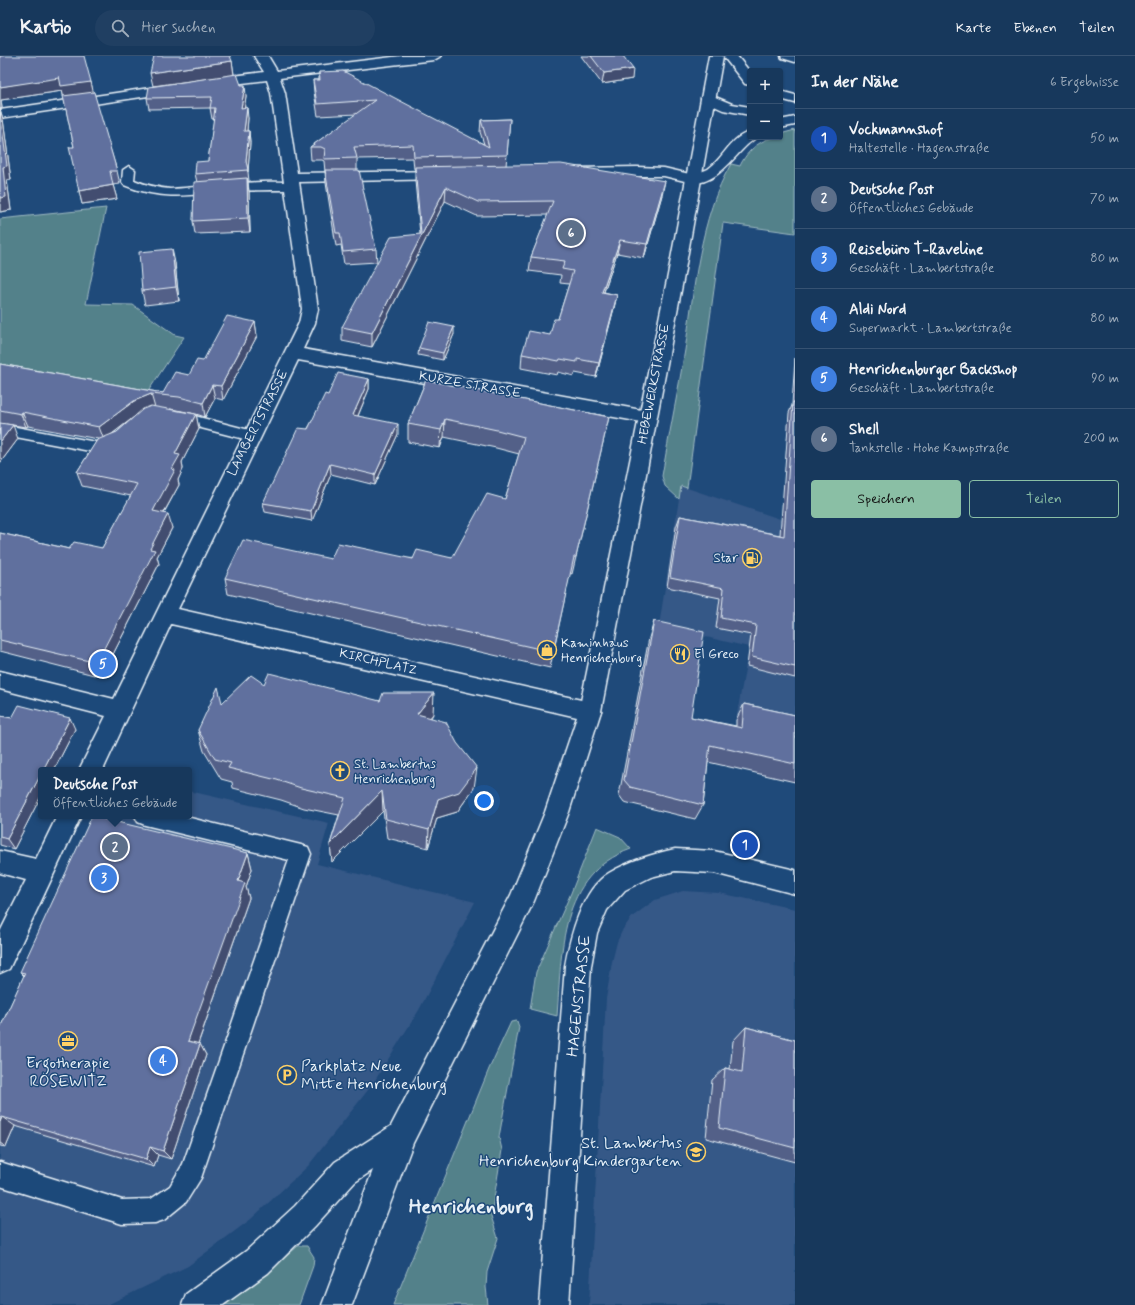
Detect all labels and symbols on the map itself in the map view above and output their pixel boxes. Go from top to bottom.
pin: 6 [558,218,584,248]
street label: HEBEWERKSTRASSE [634,322,674,446]
street label: LAMBERTSTRASSE [224,367,292,479]
street label: KURZE STRASSE [418,368,522,402]
fuel station icon: Star [741,547,763,569]
place label: Star [713,550,739,567]
place label: Kaminhaus Henrichenburg [561,635,642,667]
shop icon: Kaminhaus Henrichenburg [536,639,558,661]
restaurant icon: El Greco [669,643,691,665]
street label: KIRCHPLATZ [338,645,418,679]
place label: El Greco [694,646,739,663]
pin: 5 [90,649,116,679]
place label: St. Lambertus Henrichenburg [354,756,436,788]
church icon: St. Lambertus Henrichenburg [329,760,351,782]
your location [474,791,494,811]
pin: 1 [732,830,758,860]
pin: 2 [102,832,128,862]
pin: 3 [91,863,117,893]
street label: HAGENSTRASSE [562,934,596,1058]
office icon: Ergotherapie ROSEWITZ [57,1030,79,1052]
pin: 4 [150,1046,176,1076]
place label: Ergotherapie ROSEWITZ [26,1053,110,1092]
place label: Parkplatz Neue Mitte Henrichenburg [301,1056,447,1095]
parking icon: Parkplatz Neue Mitte Henrichenburg [276,1064,298,1086]
place label: St. Lambertus Henrichenburg Kindergarten [479,1133,682,1173]
school or university icon: St. Lambertus Henrichenburg Kindergarten [685,1141,707,1163]
district label: Henrichenburg [409,1194,534,1221]

